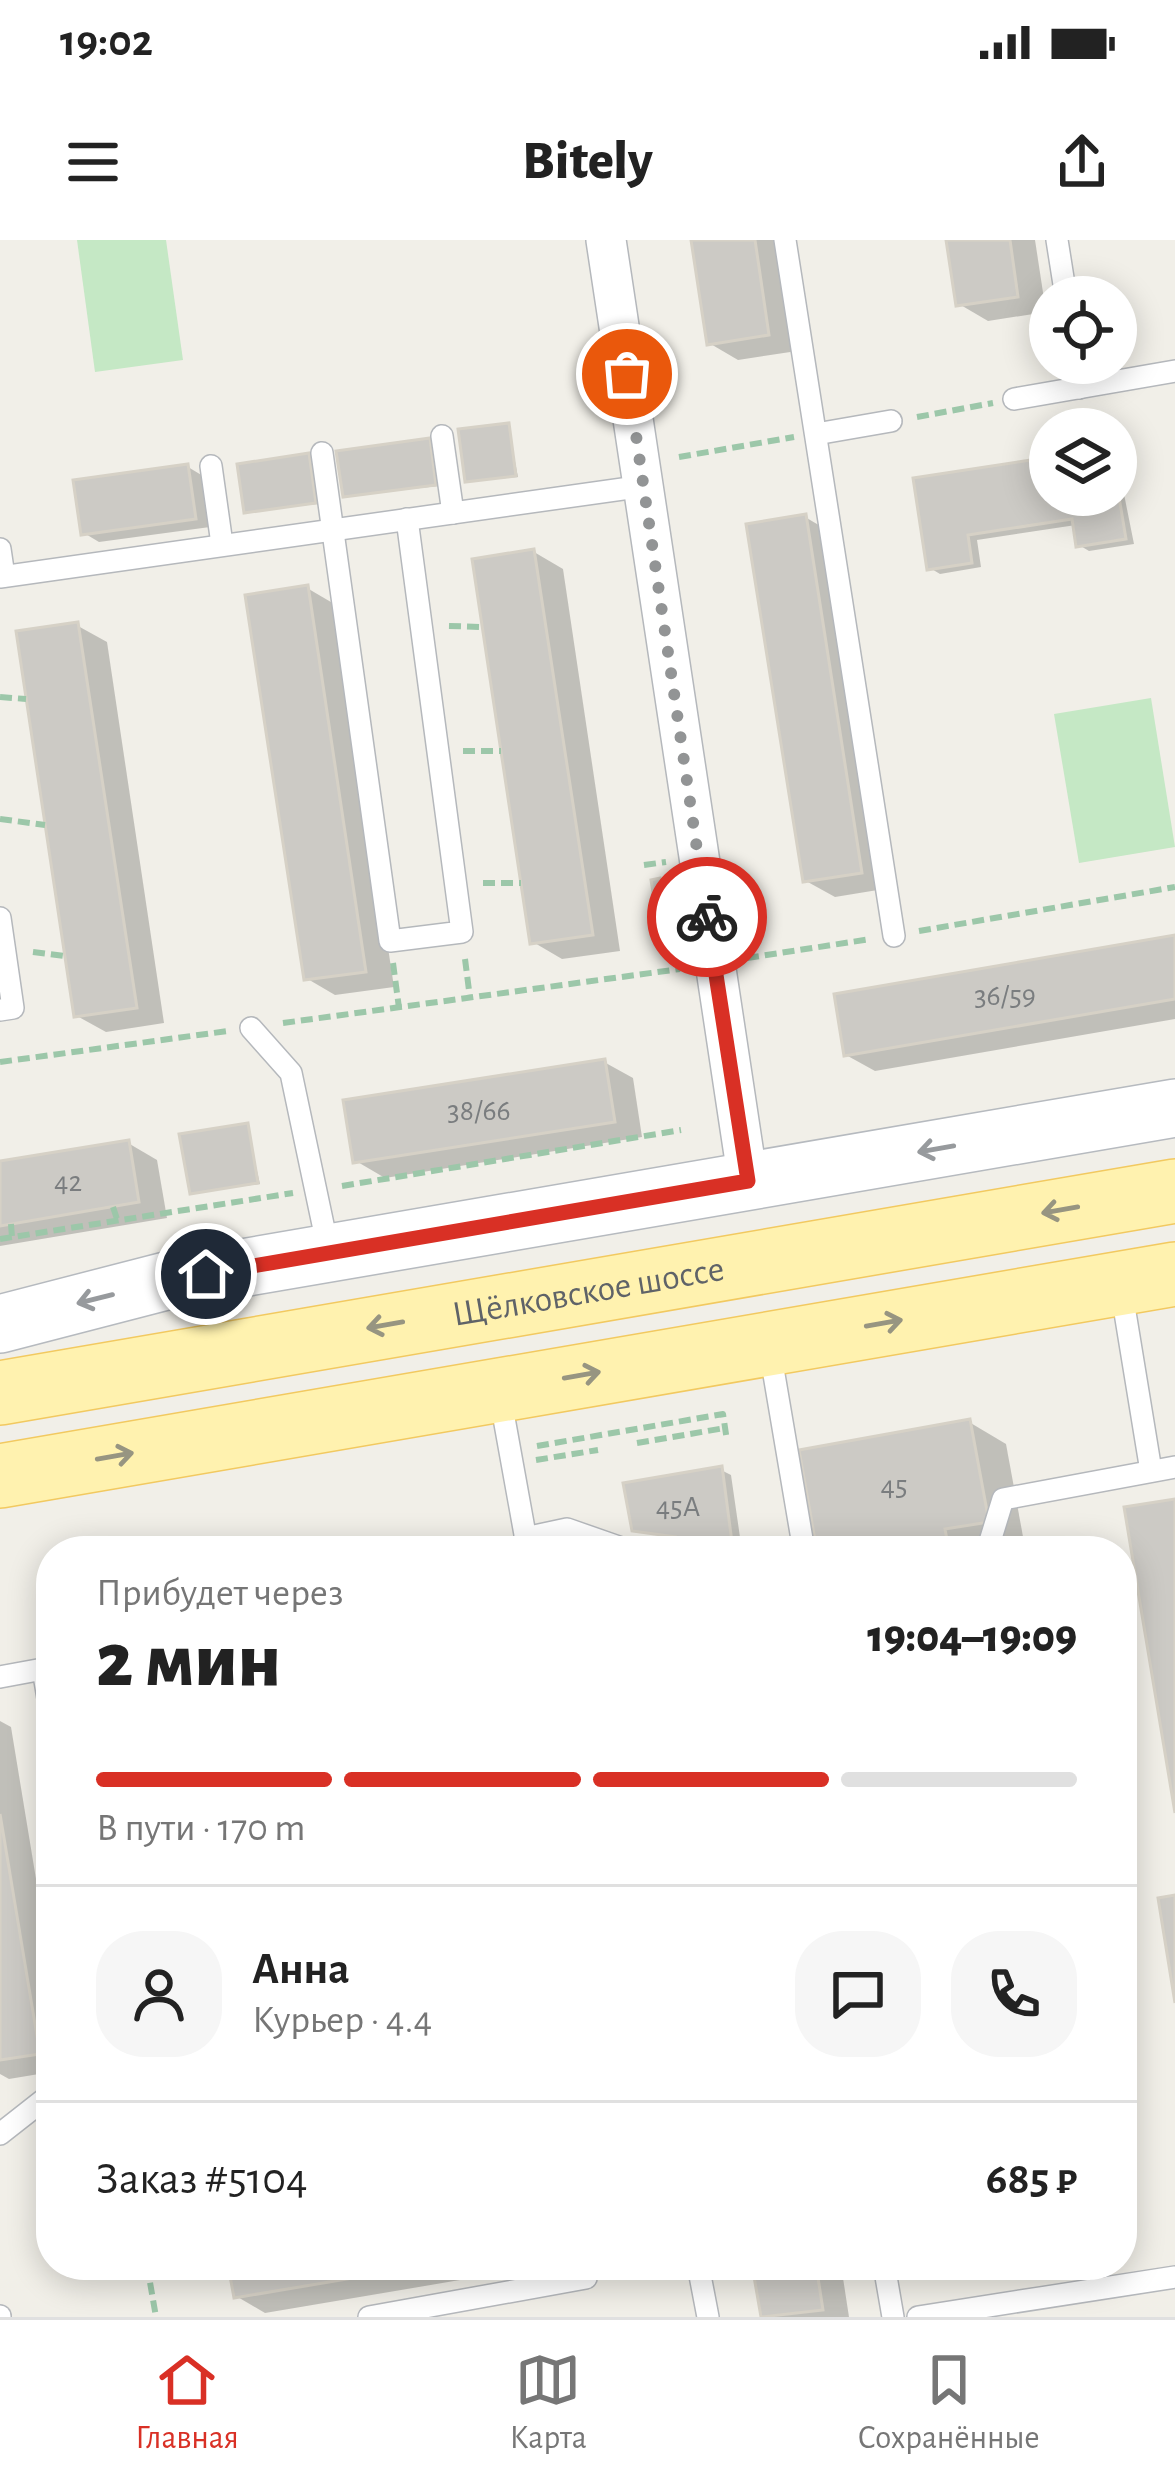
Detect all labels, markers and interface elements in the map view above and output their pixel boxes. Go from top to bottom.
text: 19:02 [60,19,153,64]
icon: menu [60,129,126,195]
icon: share [1049,129,1115,195]
text: Bitely [522,135,653,189]
map controls [1029,276,1137,516]
button: locate [1029,276,1137,384]
pin [576,323,678,425]
icon: bag [594,341,660,407]
button: layers [1029,408,1137,516]
courier [647,857,767,977]
icon: bike [674,884,740,950]
house number: 36/59 [974,981,1036,1011]
house number: 38/66 [447,1096,511,1126]
one-way arrow [917,1138,956,1161]
house number: 42 [54,1167,82,1197]
one-way arrow [1041,1200,1080,1223]
pin [155,1223,257,1325]
icon: home [173,1241,239,1307]
street label: Щёлковское шоссе [450,1251,727,1333]
one-way arrow [77,1289,115,1311]
one-way arrow [863,1311,902,1334]
one-way arrow [367,1315,406,1338]
one-way arrow [562,1362,601,1385]
one-way arrow [95,1443,134,1466]
house number: 45 [881,1471,907,1501]
house number: 45А [656,1492,700,1522]
text: Прибудет через [96,1574,343,1613]
text: 19:04–19:09 [867,1615,1077,1660]
text: 2 мин [96,1623,281,1701]
text: В пути · 170 m [96,1809,305,1848]
button: person [96,1931,222,2057]
button: chat [795,1931,921,2057]
button: phone [951,1931,1077,2057]
text: Анна [252,1947,350,1992]
text: Курьер · 4.4 [252,2001,432,2040]
text: Заказ #5104 [96,2157,308,2202]
text: 685 ₽ [986,2157,1077,2202]
tab: Главная [135,2347,239,2459]
tab: Карта [509,2347,587,2459]
tab: Сохранённые [857,2347,1040,2459]

